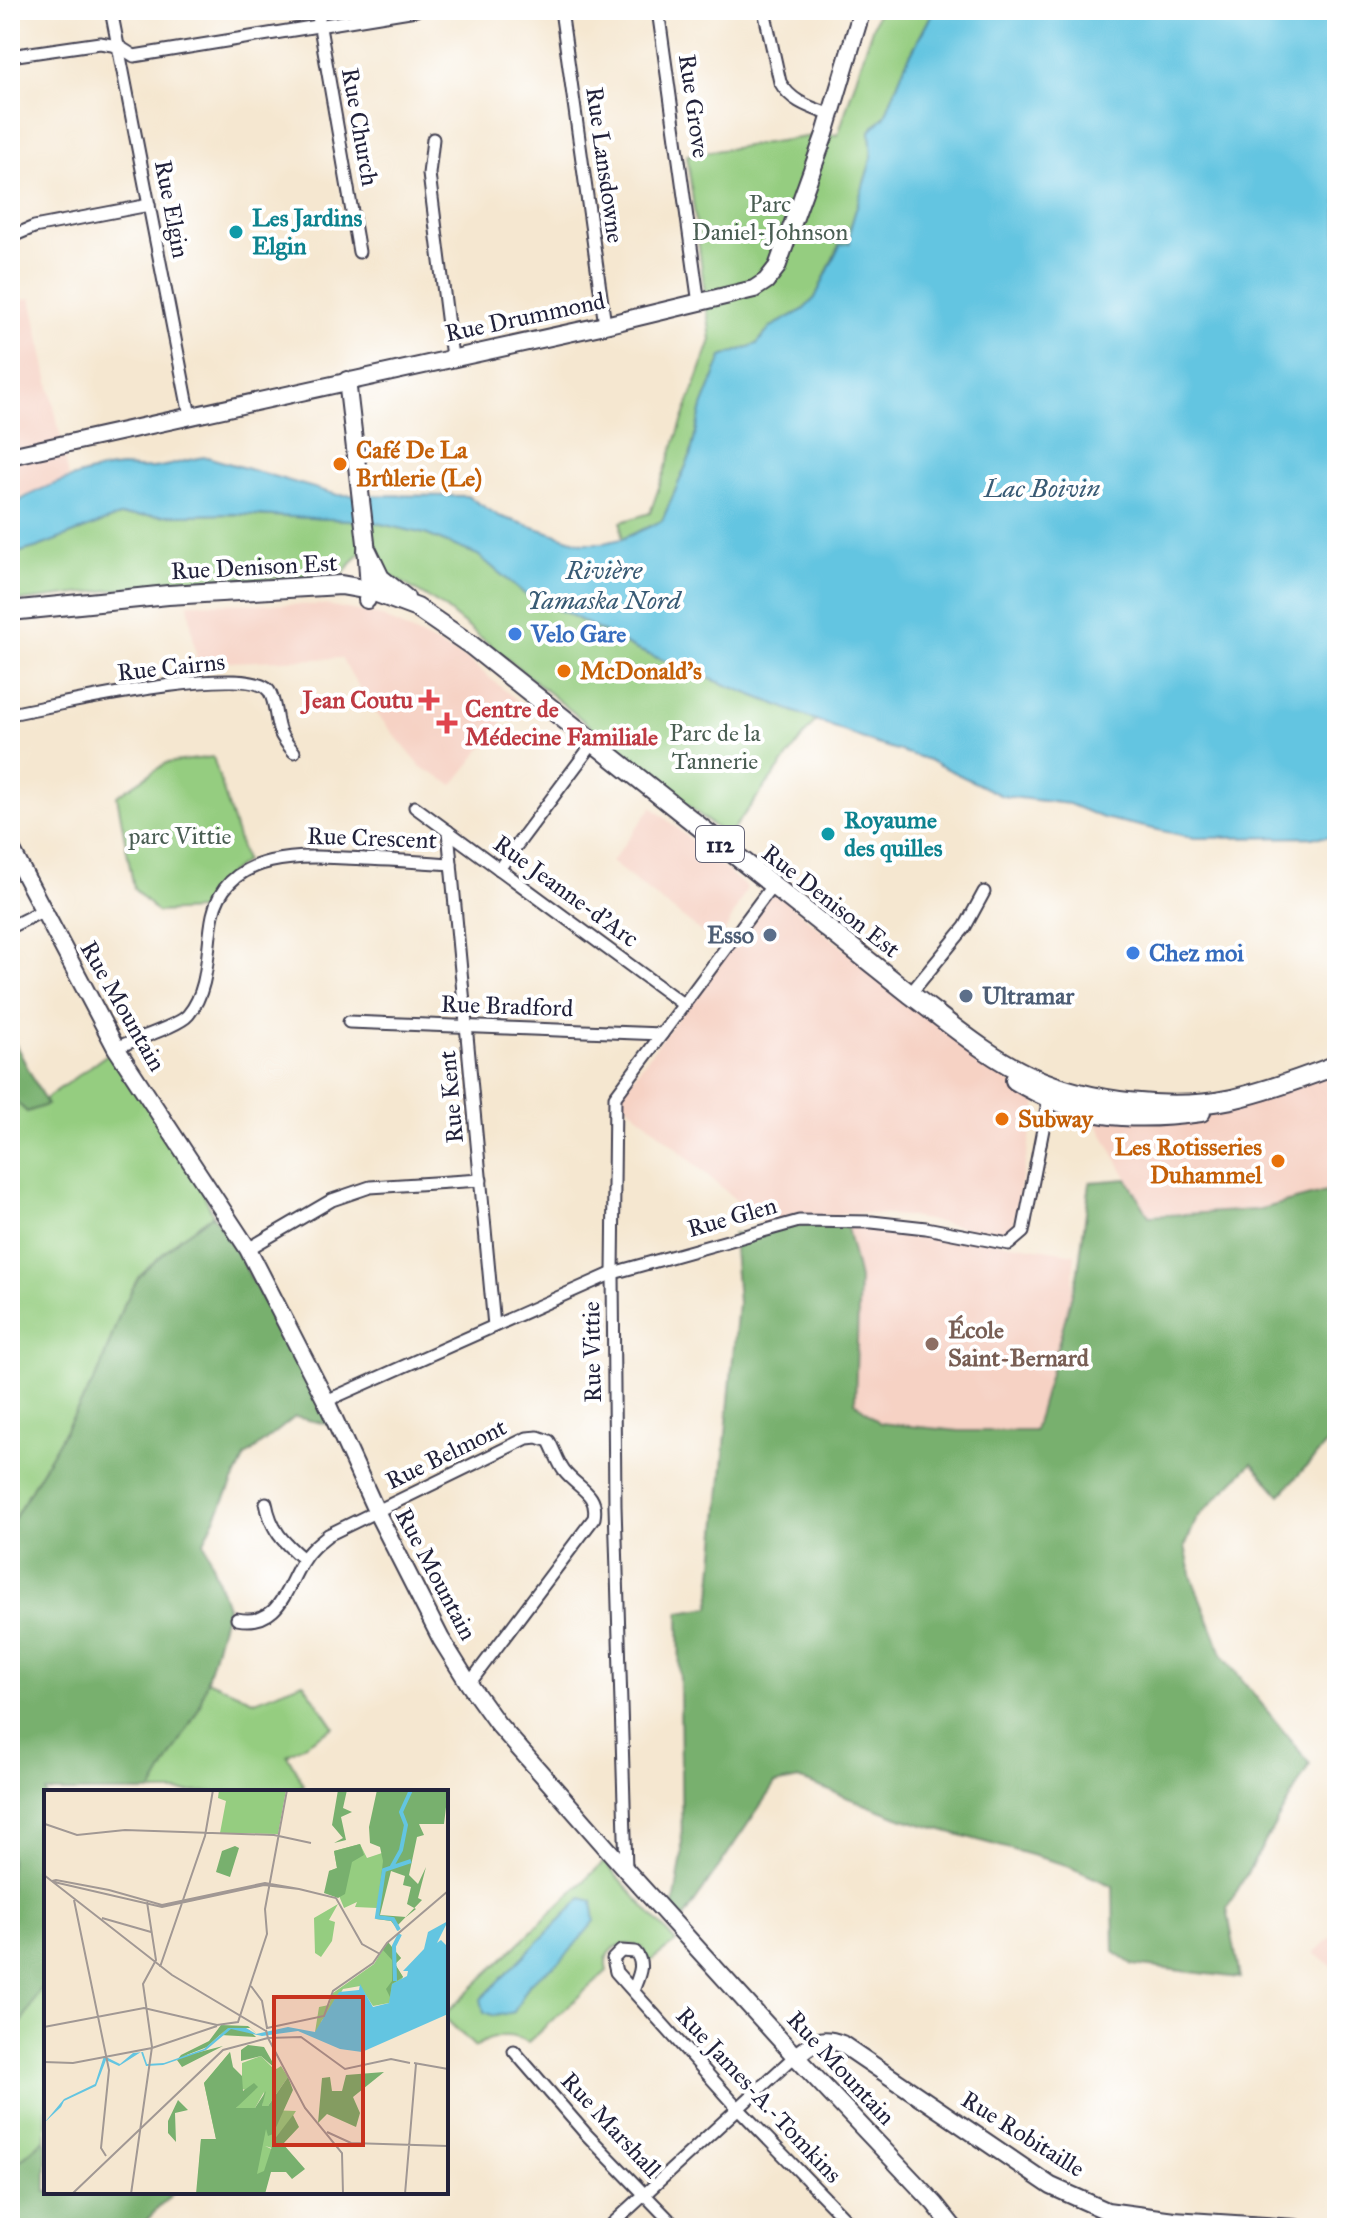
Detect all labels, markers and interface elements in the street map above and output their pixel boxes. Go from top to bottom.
street label: Rue Grove [672,52,716,160]
street label: Rue Church [335,66,385,188]
street label: Rue Lansdowne [579,85,631,245]
street label: Rue Elgin [148,158,196,261]
park label: Parc Daniel-Johnson [692,189,848,247]
place label: Les Jardins Elgin [252,203,362,261]
marker: Les Jardins Elgin [227,223,245,241]
street label: Rue Drummond [442,285,608,349]
place label: Café De La Brûlerie (Le) [356,435,482,493]
marker: Café De La Brûlerie (Le) [331,455,349,473]
water label: Lac Boivin [983,472,1101,504]
street label: Rue Denison Est [170,548,339,586]
water label: Rivière Yamaska Nord [527,554,682,616]
place label: Velo Gare [530,619,626,649]
marker: Velo Gare [506,625,524,643]
street label: Rue Cairns [115,646,227,688]
place label: McDonald's [580,656,702,686]
marker: McDonald's [555,662,573,680]
place label: Jean Coutu [300,685,413,715]
marker: Jean Coutu [420,691,438,709]
place label: Centre de Médecine Familiale [465,694,658,752]
marker: Centre de Médecine Familiale [436,712,458,734]
park label: Parc de la Tannerie [669,718,762,776]
place label: Royaume des quilles [844,805,943,863]
park label: parc Vittie [128,821,231,851]
street label: Rue Crescent [306,821,438,855]
marker: Royaume des quilles [819,825,837,843]
road number: 112 [696,826,744,862]
street label: Rue Jeanne-d'Arc [488,828,644,954]
street label: Rue Denison Est [756,838,906,964]
place label: Esso [707,920,754,950]
marker: Esso [761,926,779,944]
street label: Rue Mountain [74,936,172,1076]
place label: Chez moi [1149,938,1244,968]
marker: Chez moi [1124,944,1142,962]
place label: Ultramar [982,981,1075,1011]
marker: Ultramar [957,987,975,1005]
street label: Rue Bradford [440,989,574,1023]
street label: Rue Kent [432,1049,470,1145]
place label: Subway [1018,1104,1095,1134]
marker: Subway [993,1110,1011,1128]
place label: Les Rotisseries Duhammel [1115,1132,1263,1190]
marker: Les Rotisseries Duhammel [1269,1152,1287,1170]
street label: Rue Glen [684,1190,780,1244]
street label: Rue Vittie [576,1301,608,1403]
place label: École Saint-Bernard [948,1314,1090,1373]
marker: École Saint-Bernard [923,1335,941,1353]
street label: Rue Belmont [381,1412,512,1496]
street label: Rue Mountain [389,1503,483,1645]
inset map [44,1790,448,2194]
street label: Rue James-A.-Tomkins [670,2001,848,2189]
street label: Rue Mountain [781,2005,902,2131]
street label: Rue Marshall [554,2066,668,2184]
street label: Rue Robitaille [956,2084,1090,2184]

